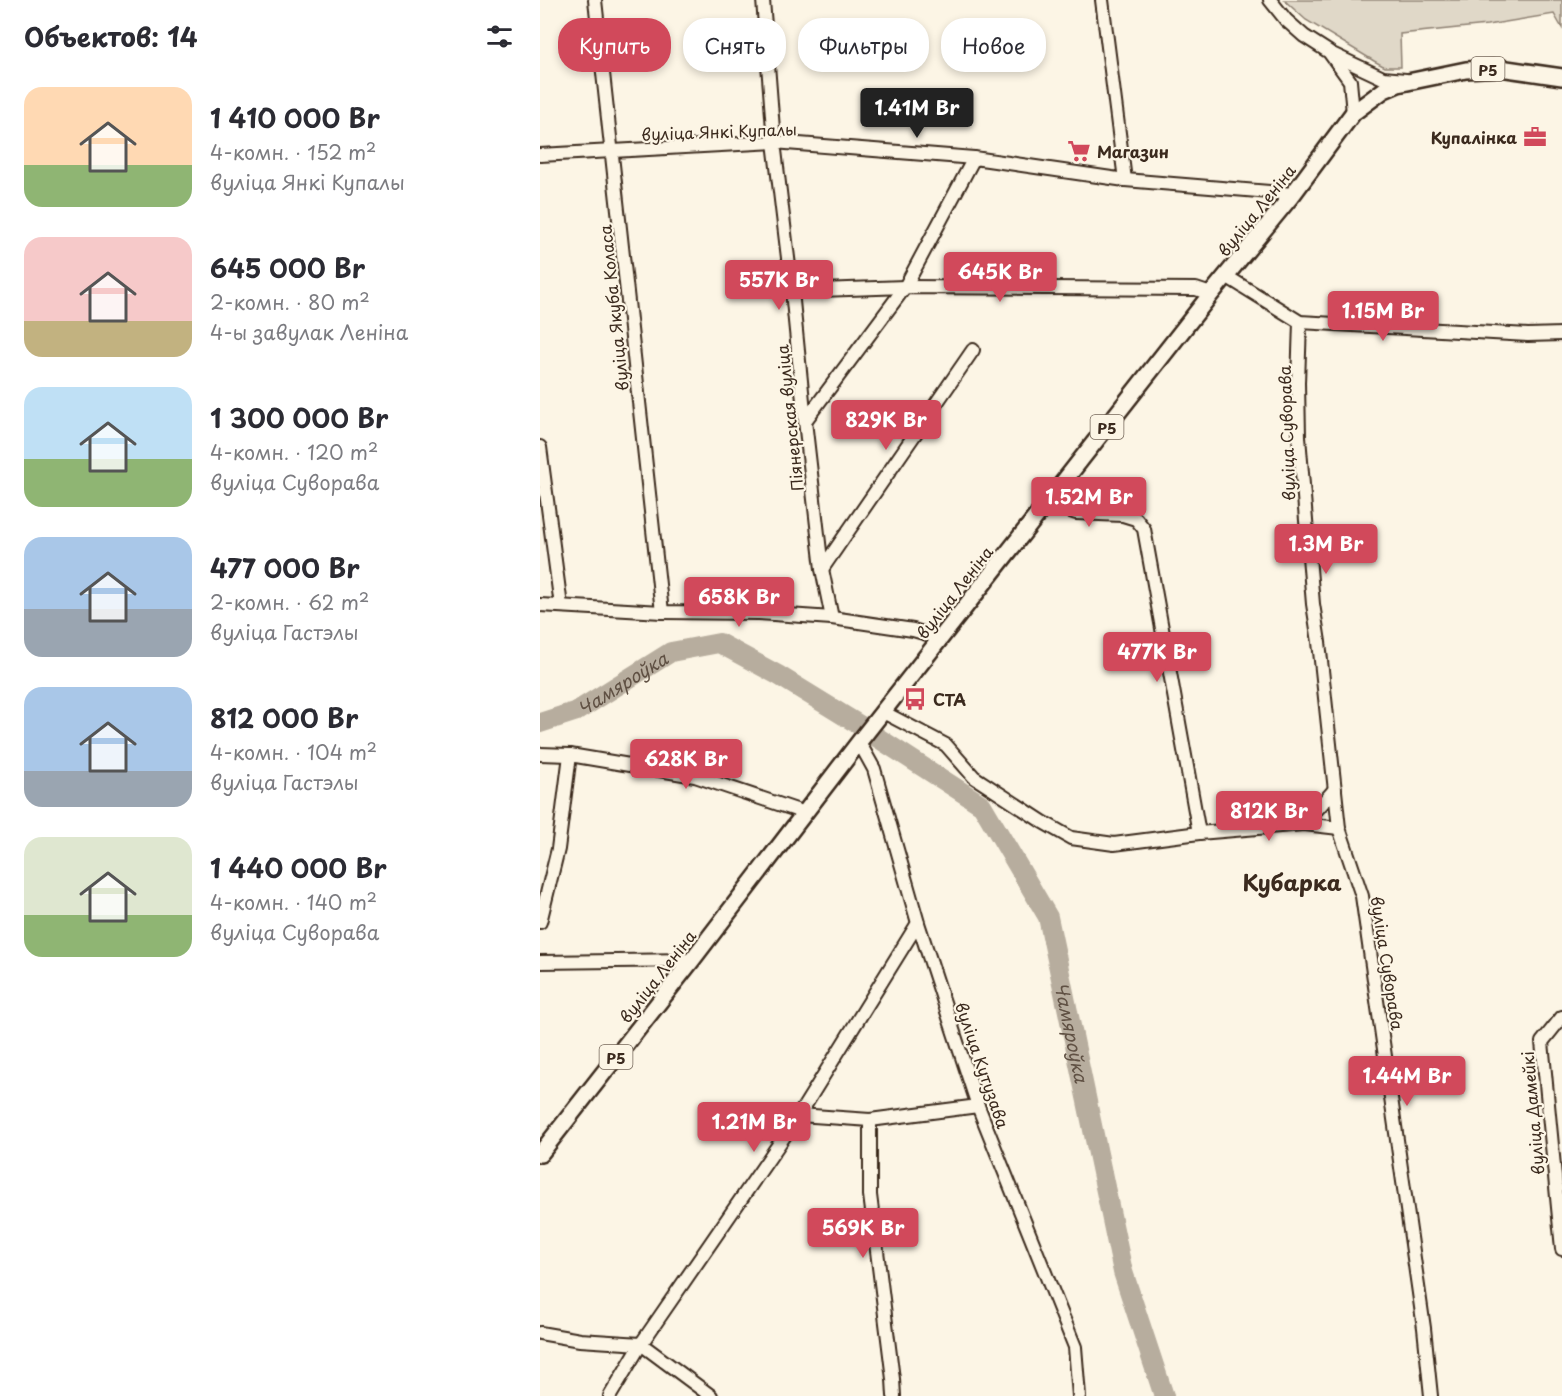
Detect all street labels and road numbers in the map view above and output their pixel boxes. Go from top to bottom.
road number: Р5 [1472,57,1504,81]
street label: вуліца Янкі Купалы [641,116,797,146]
street label: вуліца Леніна [1211,159,1301,261]
street label: вуліца Якуба Коласа [592,224,634,392]
street label: Піянерская вуліца [769,343,809,493]
street label: вуліца Суворава [1272,365,1300,501]
road number: Р5 [1090,415,1124,439]
street label: вуліца Леніна [910,540,998,644]
street label: вуліца Суворава [1366,894,1410,1032]
street label: вуліца Леніна [613,924,701,1028]
street label: вуліца Кутузава [950,999,1016,1131]
road number: Р5 [600,1045,632,1069]
street label: вуліца Дамейкі [1515,1050,1549,1176]

